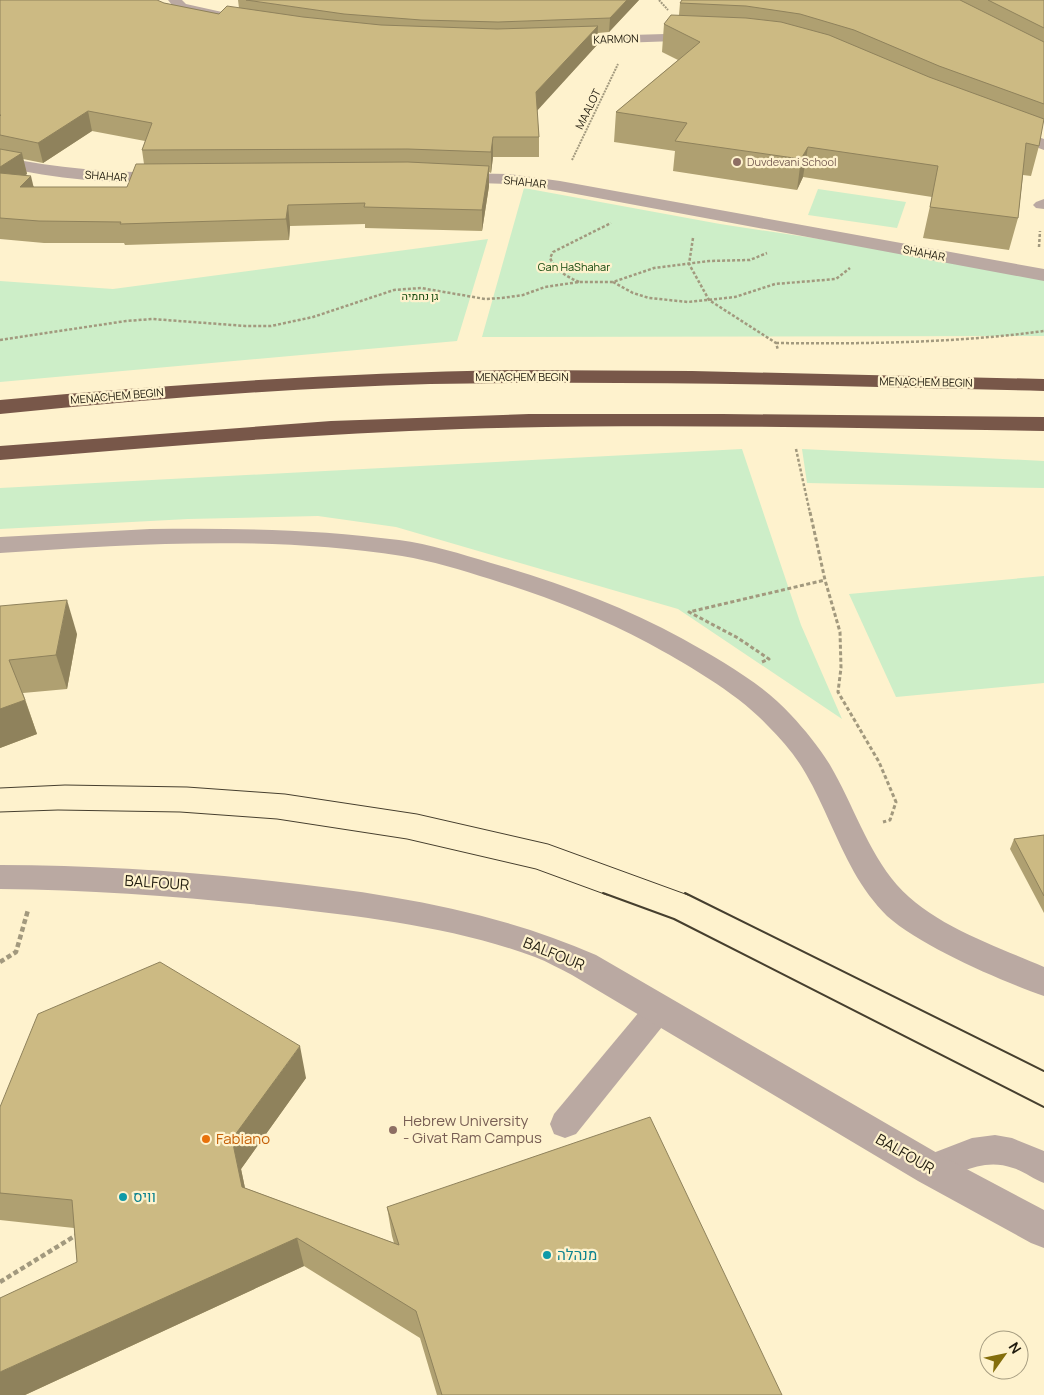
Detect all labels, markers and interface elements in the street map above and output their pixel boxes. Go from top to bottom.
street label: KARMON [593,30,639,47]
street label: MAALOT [571,86,604,132]
place label: Duvdevani School [747,154,837,169]
marker: Duvdevani School [731,156,743,168]
street label: SHAHAR [84,167,128,184]
street label: SHAHAR [503,172,547,191]
street label: SHAHAR [902,241,947,264]
park label: Gan HaShahar [538,259,610,274]
park label: גן נחמיה [401,288,439,303]
street label: MENACHEM BEGIN [475,369,569,384]
street label: MENACHEM BEGIN [879,373,973,390]
street label: MENACHEM BEGIN [70,384,164,407]
street label: BALFOUR [124,870,190,895]
street label: BALFOUR [520,932,588,975]
place label: Hebrew University - Givat Ram Campus [403,1110,542,1148]
marker: Hebrew University - Givat Ram Campus [387,1124,399,1136]
place label: Fabiano [216,1128,270,1149]
street label: BALFOUR [872,1128,939,1179]
marker: Fabiano [200,1133,212,1145]
place label: וויס [133,1186,156,1207]
marker: וויס [117,1191,129,1203]
place label: מנהלה [557,1244,597,1265]
marker: מנהלה [541,1249,553,1261]
north arrow [979,1330,1029,1380]
text: N [1005,1338,1026,1357]

